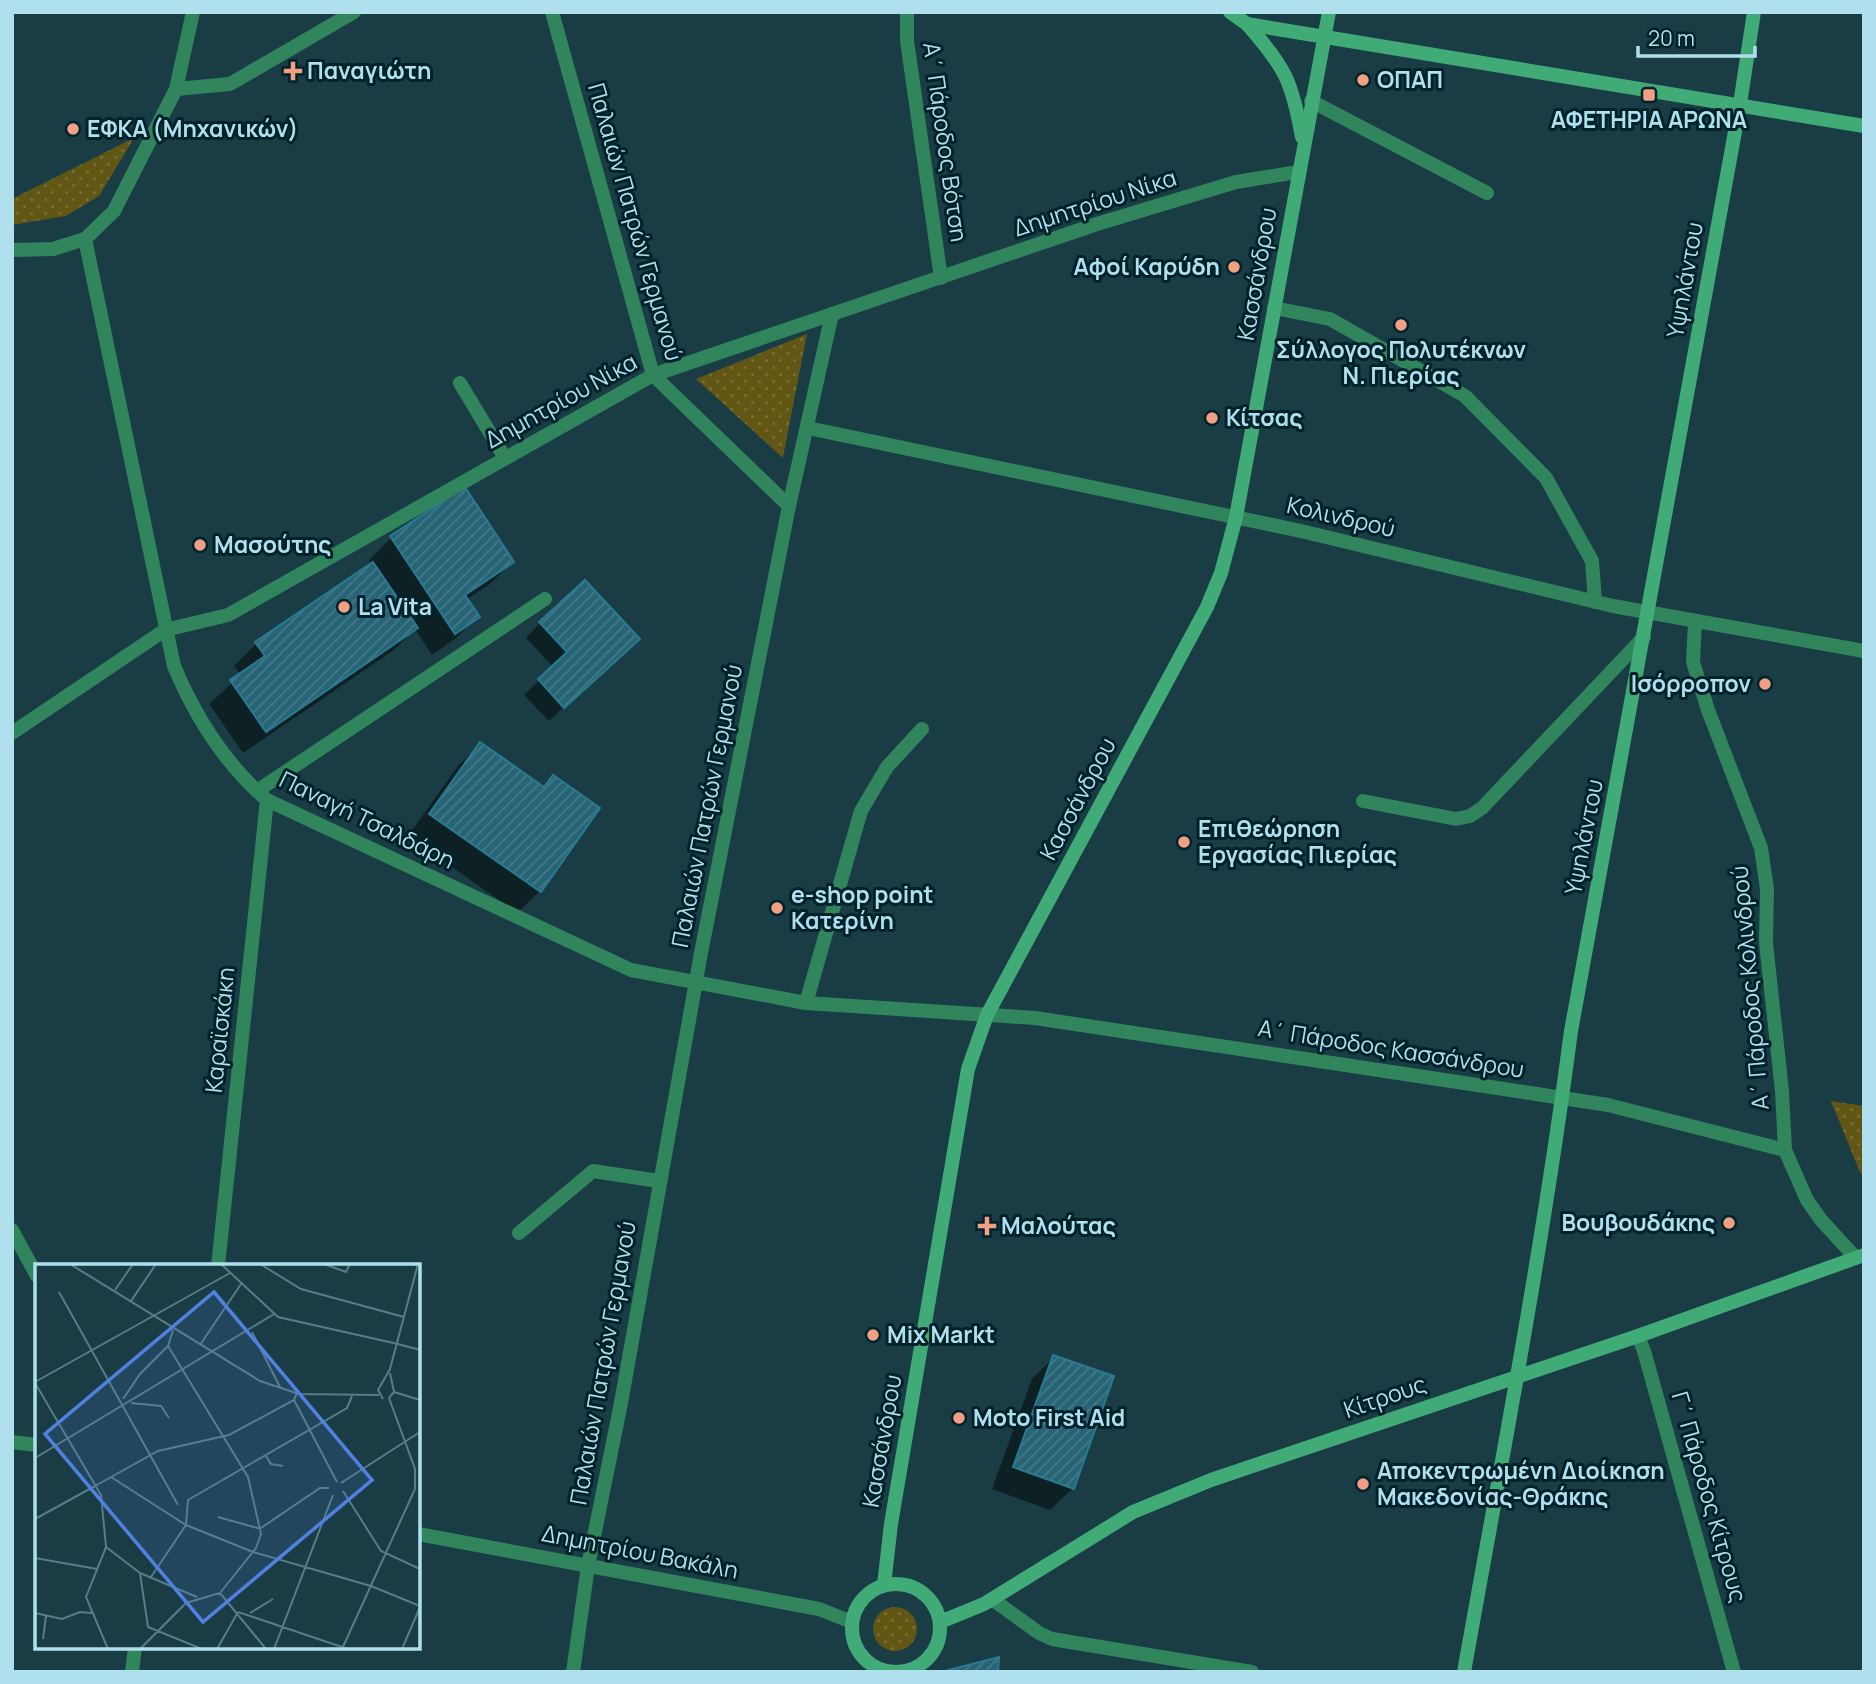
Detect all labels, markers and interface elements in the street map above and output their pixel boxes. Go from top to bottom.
scale bar [1638,14,1755,58]
text: 20 m [1648,24,1695,52]
street label: Α΄ Πάροδος Βότση [916,40,976,244]
place label: Παναγιώτη [307,54,431,86]
marker: Παναγιώτη [285,63,301,79]
place label: ΟΠΑΠ [1377,63,1443,95]
marker: ΟΠΑΠ [1355,72,1371,88]
street label: Παλαιών Πατρών Γερμανού [581,79,691,364]
marker: ΑΦΕΤΗΡΙΑ ΑΡΩΝΑ [1641,87,1657,103]
place label: ΑΦΕΤΗΡΙΑ ΑΡΩΝΑ [1551,103,1747,135]
place label: ΕΦΚΑ (Μηχανικών) [87,112,298,144]
marker: ΕΦΚΑ (Μηχανικών) [65,121,81,137]
street label: Δημητρίου Νίκα [1009,161,1180,243]
street label: Κασσάνδρου [1229,205,1283,343]
street label: Υψηλάντου [1658,219,1710,340]
place label: Αφοί Καρύδη [1073,250,1220,282]
marker: Αφοί Καρύδη [1226,259,1242,275]
marker: Σύλλογος Πολυτέκνων Ν. Πιερίας [1393,317,1409,333]
place label: Σύλλογος Πολυτέκνων Ν. Πιερίας [1276,333,1526,391]
street label: Δημητρίου Νίκα [479,345,642,455]
place label: Κίτσας [1226,401,1303,433]
marker: Κίτσας [1204,410,1220,426]
street label: Κολινδρού [1284,488,1399,544]
place label: Μασούτης [214,528,331,560]
marker: Μασούτης [192,537,208,553]
place label: La Vita [358,590,432,622]
marker: La Vita [336,599,352,615]
street label: Παλαιών Πατρών Γερμανού [663,662,749,950]
place label: Ισόρροπον [1631,667,1751,699]
marker: Ισόρροπον [1757,676,1773,692]
street label: Κασσάνδρου [1032,732,1123,865]
street label: Παναγή Τσαλδάρη [274,763,460,875]
street label: Υψηλάντου [1556,776,1610,897]
place label: Επιθεώρηση Εργασίας Πιερίας [1198,812,1397,870]
marker: Επιθεώρηση Εργασίας Πιερίας [1176,834,1192,850]
street label: Α΄ Πάροδος Κολινδρού [1722,865,1776,1112]
place label: e-shop point Κατερίνη [791,878,934,936]
marker: e-shop point Κατερίνη [769,900,785,916]
street label: Καραϊσκάκη [197,966,241,1094]
street label: Α΄ Πάροδος Κασσάνδρου [1256,1011,1526,1085]
place label: Βουβουδάκης [1562,1206,1715,1238]
place label: Μαλούτας [1001,1209,1116,1241]
marker: Βουβουδάκης [1721,1215,1737,1231]
street label: Παλαιών Πατρών Γερμανού [561,1218,643,1507]
marker: Μαλούτας [979,1218,995,1234]
inset map [35,1264,420,1649]
place label: Mix Markt [887,1318,995,1350]
marker: Mix Markt [865,1327,881,1343]
street label: Κίτρους [1339,1367,1430,1425]
street label: Κασσάνδρου [854,1372,908,1510]
street label: Γ΄ Πάροδος Κίτρους [1665,1388,1755,1606]
place label: Moto First Aid [973,1401,1125,1433]
marker: Moto First Aid [951,1410,967,1426]
place label: Αποκεντρωμένη Διοίκηση Μακεδονίας-Θράκης [1377,1454,1665,1512]
marker: Αποκεντρωμένη Διοίκηση Μακεδονίας-Θράκης [1355,1476,1371,1492]
street label: Δημητρίου Βακάλη [539,1516,741,1586]

